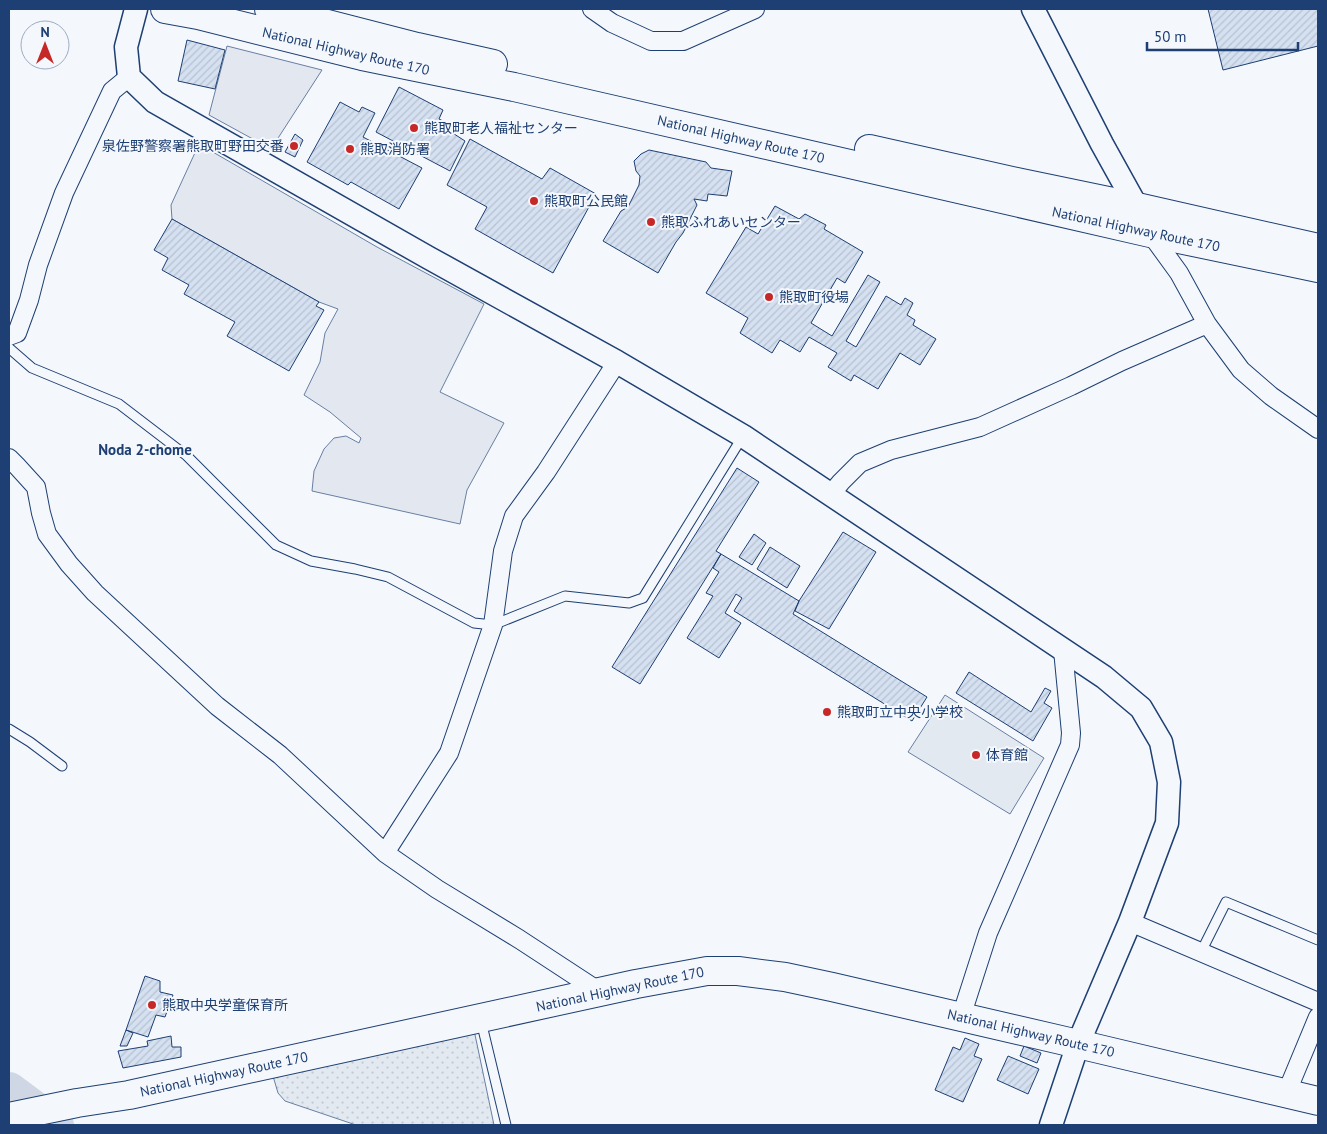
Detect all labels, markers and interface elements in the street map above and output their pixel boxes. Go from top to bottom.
north arrow [20,20,70,70]
scale bar [1147,20,1298,52]
text: N [40,23,50,41]
street label: National Highway Route 170 [261,23,432,79]
text: 50 m [1154,27,1187,46]
street label: National Highway Route 170 [656,111,827,167]
place label: 熊取町老人福祉センター [424,119,578,137]
marker: 熊取町老人福祉センター [408,122,420,134]
place label: 泉佐野警察署熊取町野田交番 [102,137,284,155]
marker: 泉佐野警察署熊取町野田交番 [288,140,300,152]
place label: 熊取消防署 [360,140,430,158]
marker: 熊取消防署 [344,143,356,155]
place label: 熊取町公民館 [544,192,628,210]
marker: 熊取町公民館 [528,195,540,207]
street label: National Highway Route 170 [1050,202,1222,256]
place label: 熊取ふれあいセンター [661,213,801,231]
marker: 熊取ふれあいセンター [645,216,657,228]
place label: 熊取町役場 [779,288,849,306]
marker: 熊取町役場 [763,291,775,303]
district label: Noda 2-chome [98,440,192,459]
place label: 熊取町立中央小学校 [837,703,963,721]
marker: 熊取町立中央小学校 [821,706,833,718]
place label: 体育館 [986,746,1028,764]
marker: 体育館 [970,749,982,761]
street label: National Highway Route 170 [534,962,706,1016]
place label: 熊取中央学童保育所 [162,996,288,1014]
marker: 熊取中央学童保育所 [146,999,158,1011]
street label: National Highway Route 170 [946,1005,1117,1061]
street label: National Highway Route 170 [138,1047,310,1101]

